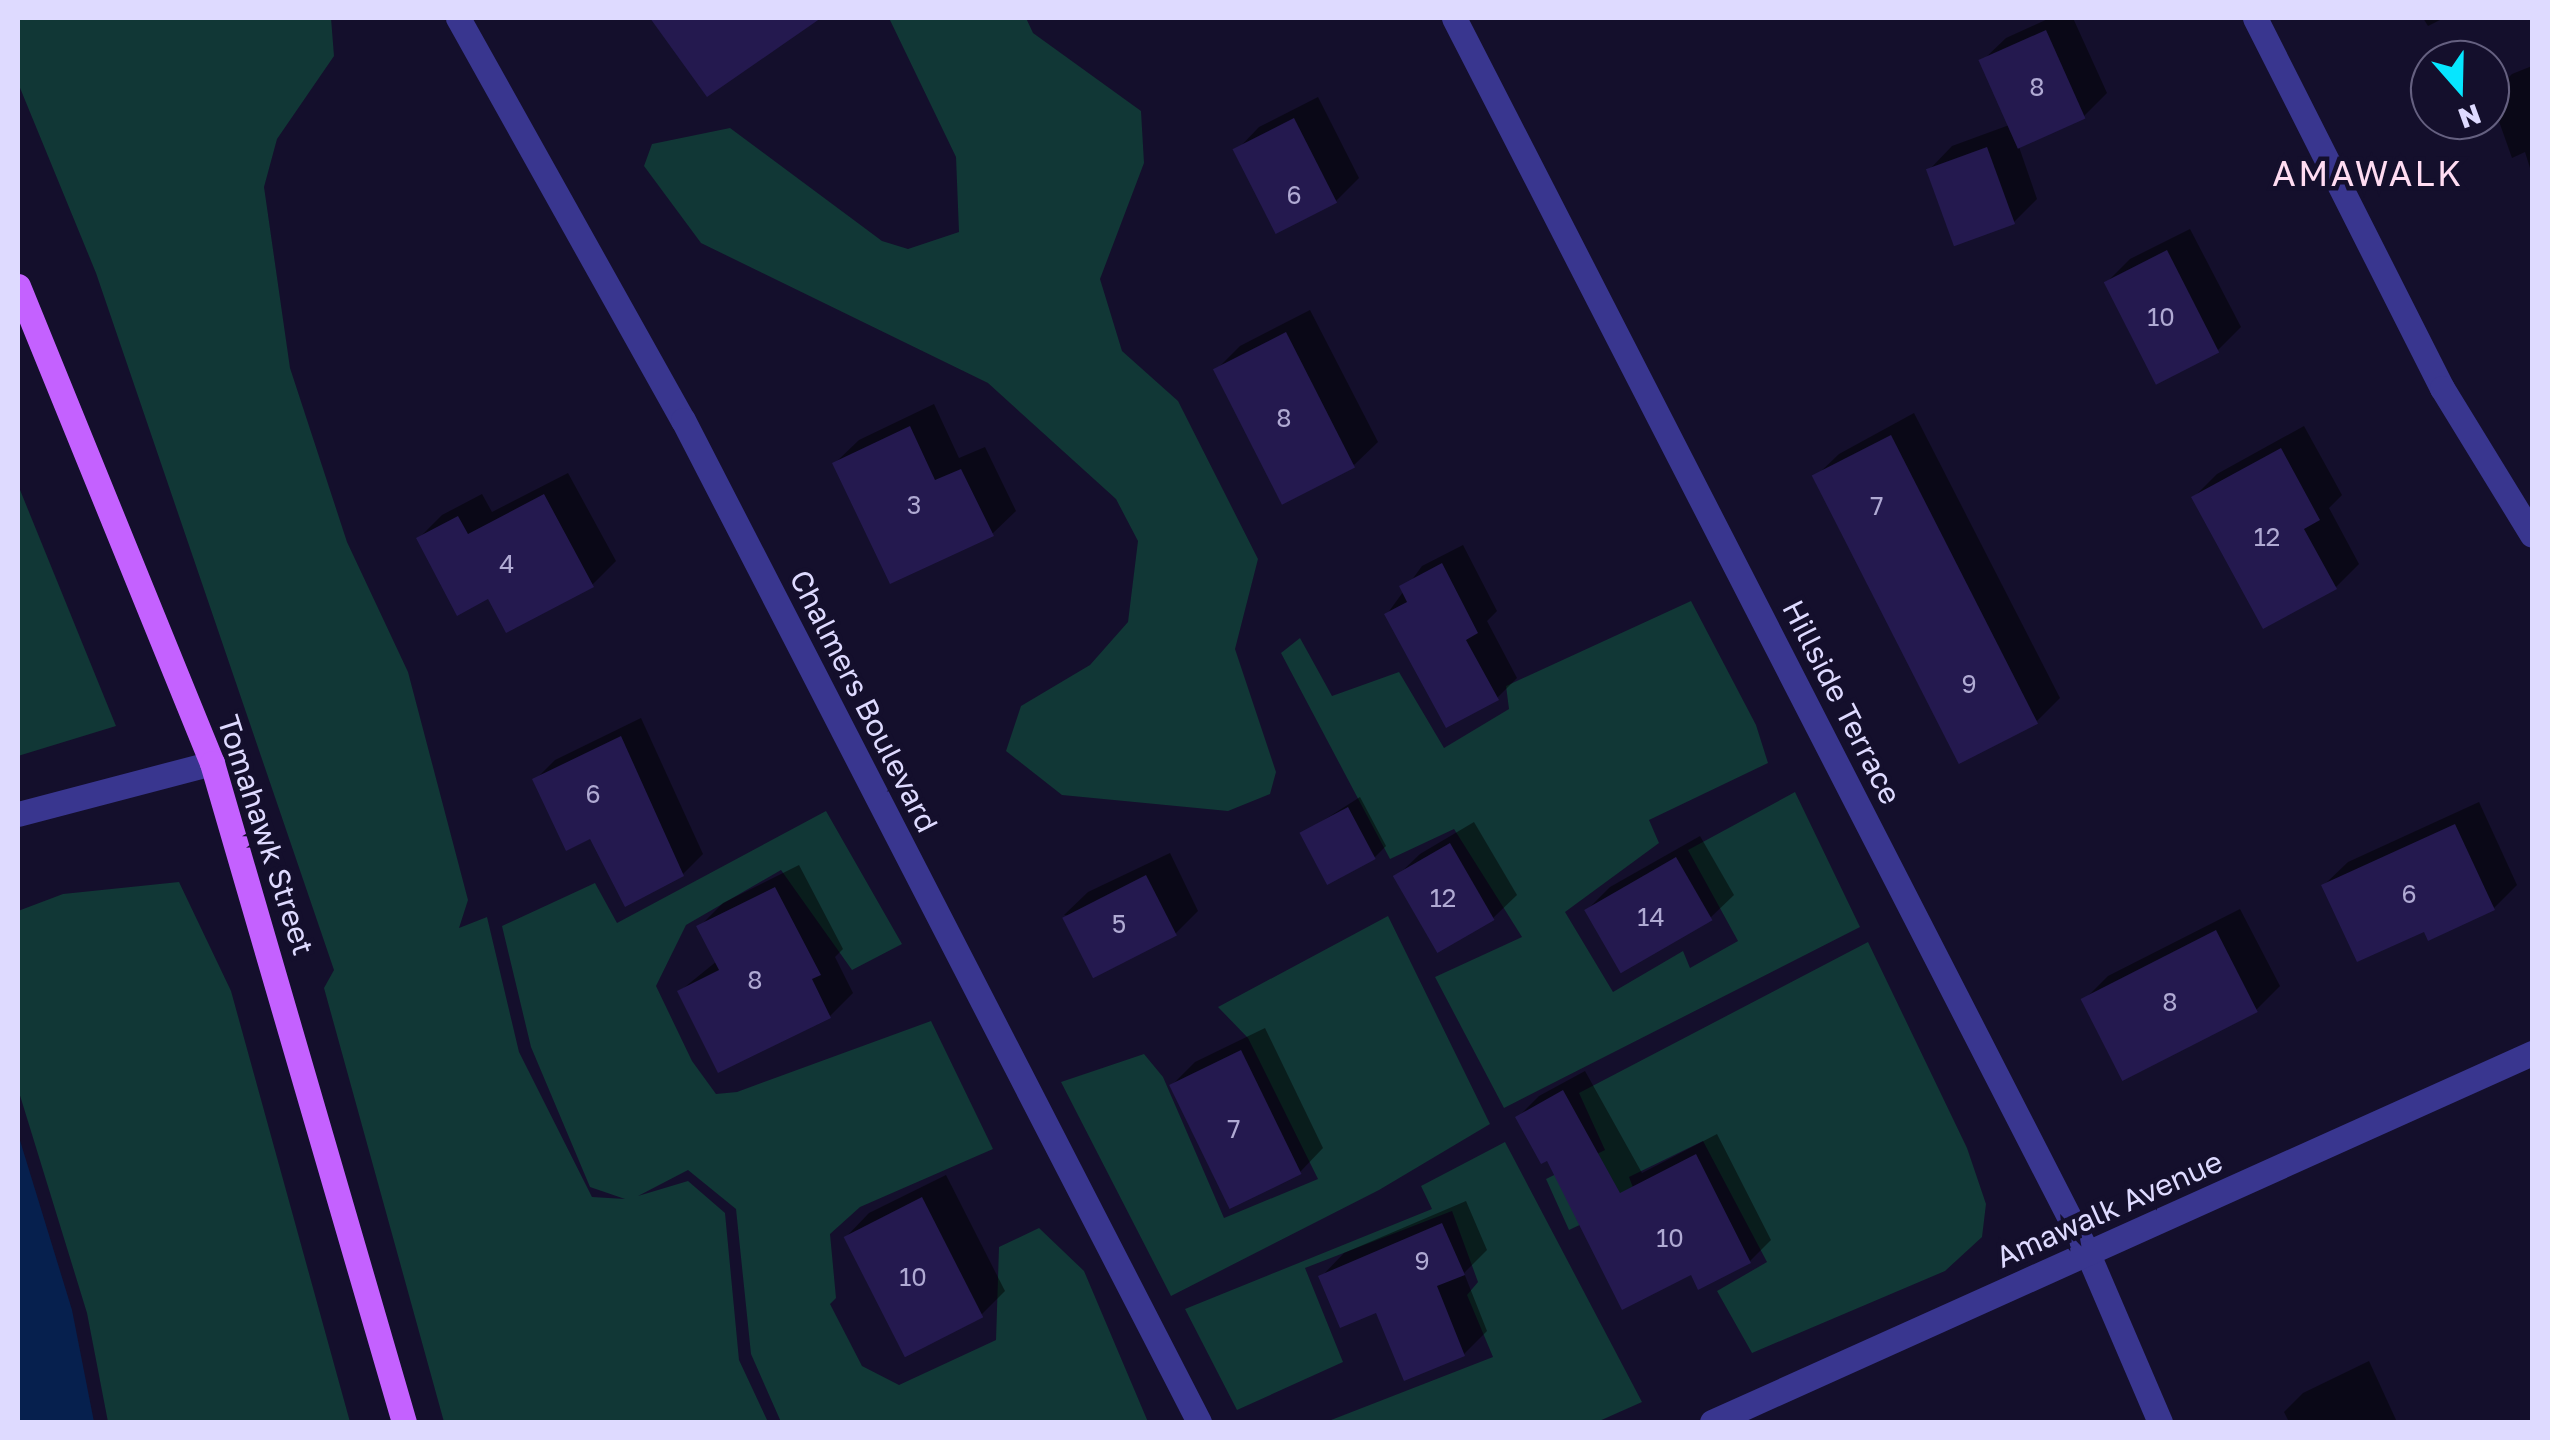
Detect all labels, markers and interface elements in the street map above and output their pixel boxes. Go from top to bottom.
north arrow [2410,40,2510,140]
house number: 8 [2029,72,2045,102]
text: N [2454,98,2485,136]
district label: AMAWALK [2272,152,2464,194]
house number: 6 [1286,180,1302,210]
house number: 10 [2147,302,2175,332]
house number: 8 [1276,403,1292,433]
house number: 3 [907,490,921,520]
house number: 7 [1870,491,1884,521]
house number: 12 [2254,522,2280,552]
house number: 4 [499,549,515,579]
street label: Chalmers Boulevard [782,564,946,838]
street label: Hillside Terrace [1775,594,1909,810]
house number: 9 [1961,669,1977,699]
street label: Tomahawk Street [210,711,322,959]
house number: 6 [585,779,601,809]
house number: 6 [2401,879,2417,909]
house number: 12 [1430,883,1456,913]
house number: 14 [1637,902,1665,932]
house number: 5 [1112,909,1126,939]
house number: 8 [747,965,763,995]
house number: 8 [2162,987,2178,1017]
house number: 7 [1227,1114,1241,1144]
street label: Amawalk Avenue [1990,1143,2228,1275]
house number: 10 [1656,1223,1684,1253]
house number: 9 [1414,1246,1430,1276]
house number: 10 [899,1262,927,1292]

